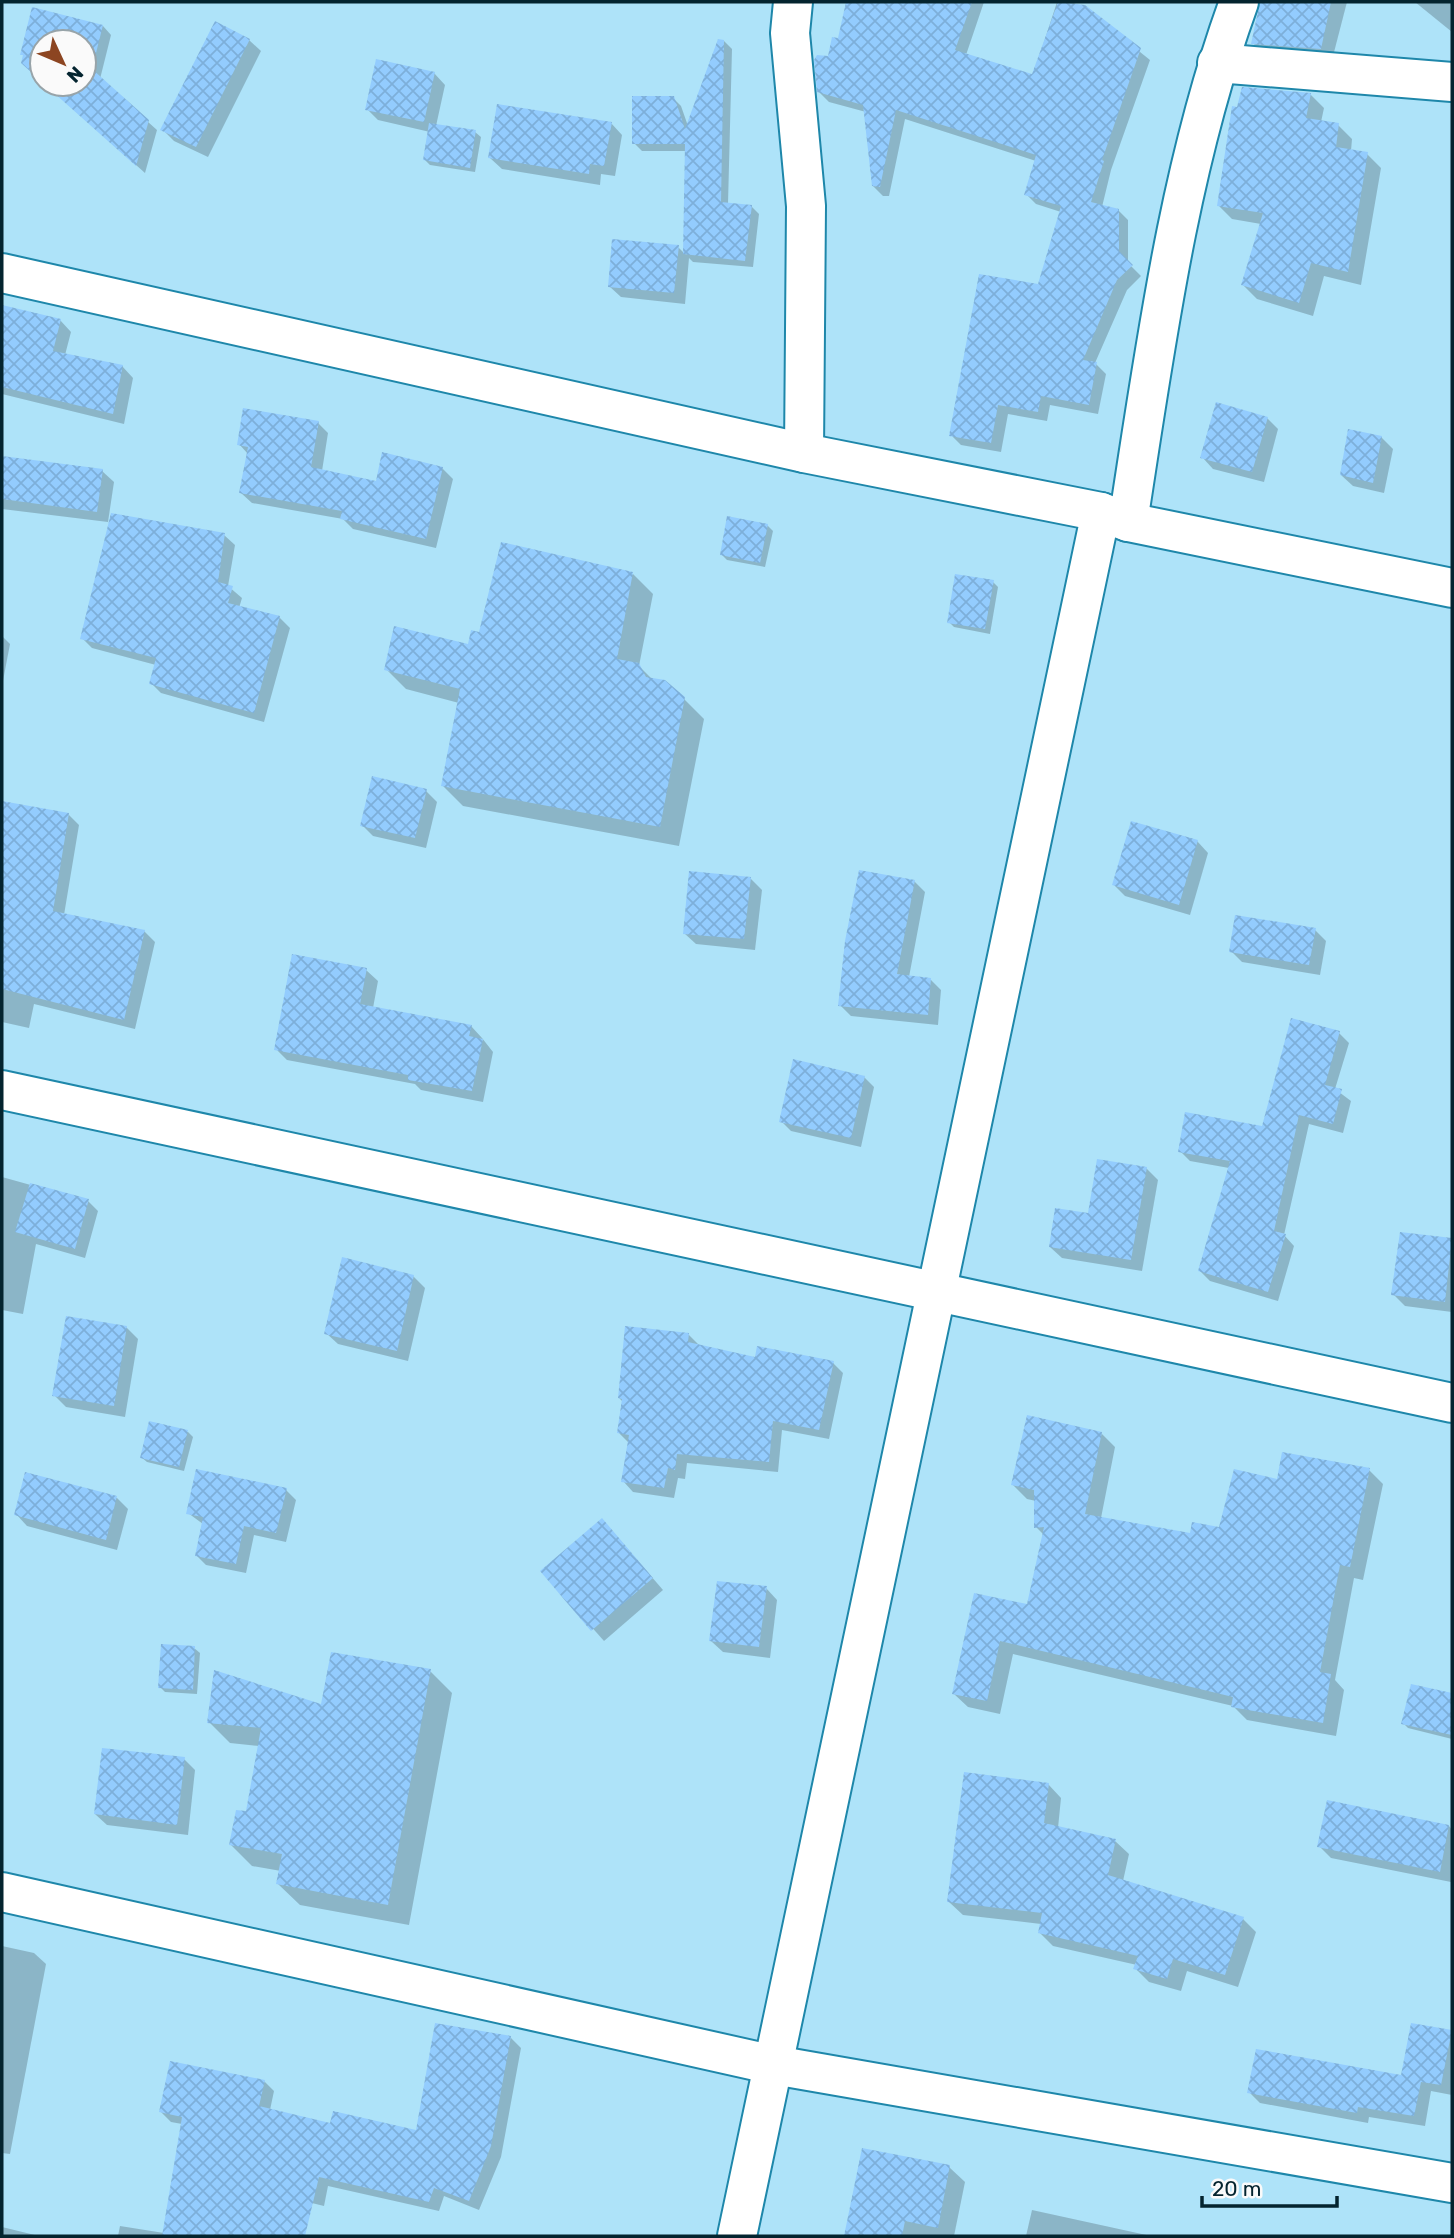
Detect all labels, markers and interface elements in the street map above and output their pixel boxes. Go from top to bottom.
north arrow [28,28,98,98]
text: N [62,62,88,87]
scale bar [1202,2164,1337,2208]
text: 20 m [1212,2176,1261,2201]

